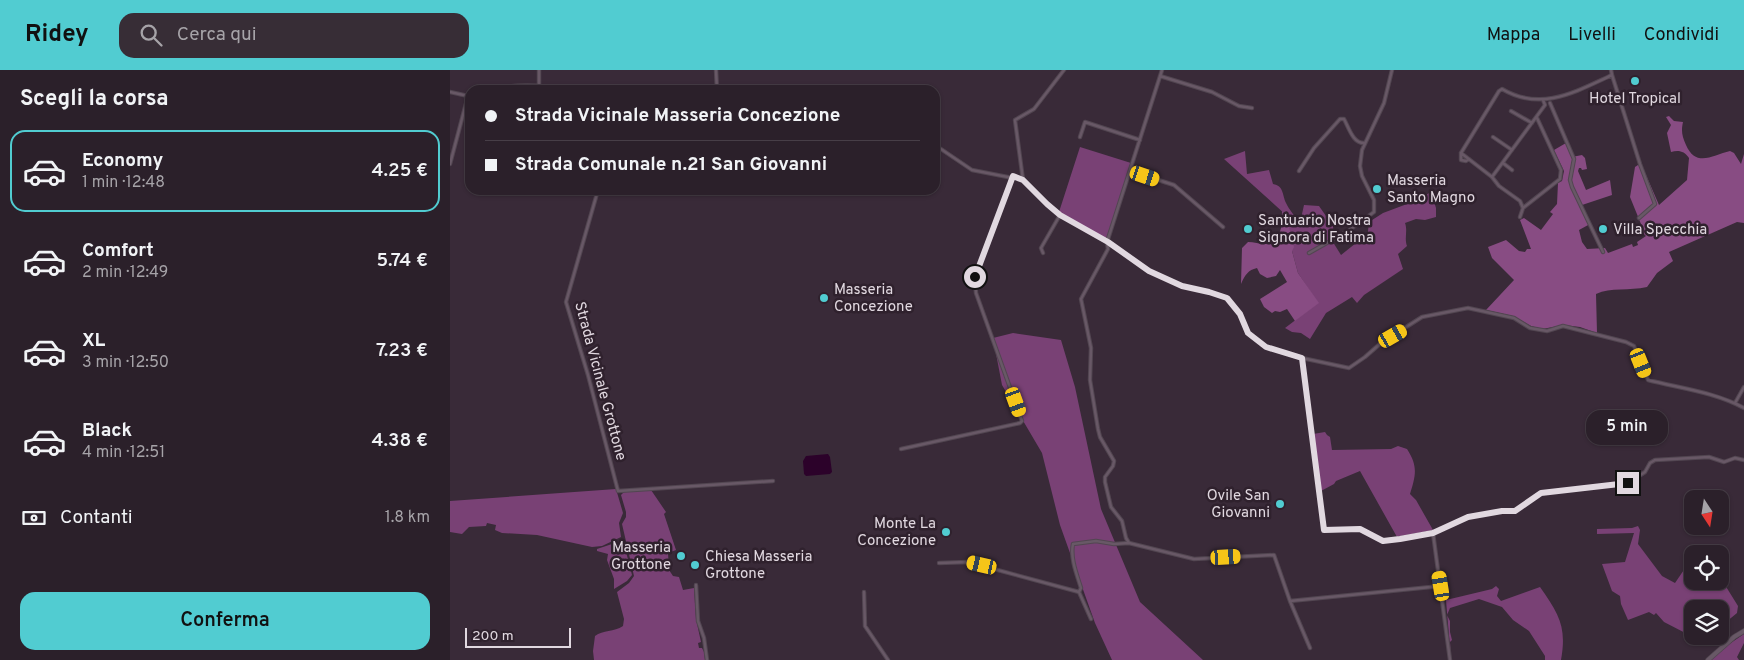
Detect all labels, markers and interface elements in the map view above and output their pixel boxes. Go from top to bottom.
search box [119,13,469,58]
text: Ridey [25,20,89,50]
icon: search [137,21,165,49]
text: Cerca qui [177,23,256,47]
text: Mappa [1487,24,1540,47]
text: Livelli [1568,24,1616,47]
text: Condividi [1644,24,1719,47]
marker: Hotel Tropical [1629,75,1641,87]
text: Scegli la corsa [20,86,169,113]
place label: Hotel Tropical [1589,90,1681,109]
text: Strada Vicinale Masseria Concezione [515,104,840,128]
icon: car [22,149,67,194]
text: Economy [82,149,163,173]
text: Strada Comunale n.21 San Giovanni [515,153,827,177]
text: 4.25 € [372,159,428,183]
car [1128,164,1161,188]
place label: Masseria Santo Magno [1387,172,1475,208]
text: 1 min · 12:48 [82,173,165,193]
marker: Masseria Santo Magno [1371,183,1383,195]
place label: Santuario Nostra Signora di Fatima [1258,212,1374,248]
place label: Villa Specchia [1613,221,1707,240]
marker: Santuario Nostra Signora di Fatima [1242,223,1254,235]
marker: Villa Specchia [1597,223,1609,235]
icon: car [22,239,67,284]
text: Comfort [82,239,154,263]
text: 5.74 € [376,249,428,273]
text: 2 min · 12:49 [82,263,168,283]
route start [964,266,986,288]
place label: Masseria Concezione [834,281,913,317]
marker: Masseria Concezione [818,292,830,304]
street label: Strada Vicinale Grottone [569,300,630,463]
car [1376,322,1409,350]
icon: car [22,329,67,374]
text: XL [82,329,105,353]
text: 7.23 € [376,339,428,363]
car [1628,346,1653,380]
text: 3 min · 12:50 [82,353,169,373]
car [1003,385,1028,419]
callout: 5 min [1587,410,1669,446]
text: 5 min [1606,417,1648,437]
icon: car [22,419,67,464]
text: Black [82,419,132,443]
text: 4.38 € [372,429,428,453]
text: 4 min · 12:51 [82,443,165,463]
route end [1617,472,1639,494]
place label: Ovile San Giovanni [1207,487,1270,523]
north arrow [1684,490,1729,535]
map controls [1684,490,1729,645]
marker: Ovile San Giovanni [1274,498,1286,510]
icon: cash [20,504,48,532]
text: Contanti [60,506,133,530]
text: 1.8 km [385,508,430,528]
place label: Monte La Concezione [857,515,936,551]
marker: Monte La Concezione [940,526,952,538]
place label: Masseria Grottone [611,539,671,575]
button: locate [1684,545,1729,590]
place label: Chiesa Masseria Grottone [705,548,812,584]
car [1210,549,1241,565]
marker: Masseria Grottone [675,550,687,562]
car [965,554,998,576]
marker: Chiesa Masseria Grottone [689,559,701,571]
car [1431,570,1450,602]
button: Conferma [20,592,430,650]
button: layers [1684,600,1729,645]
scale bar [465,625,571,648]
text: 200 m [472,628,514,645]

